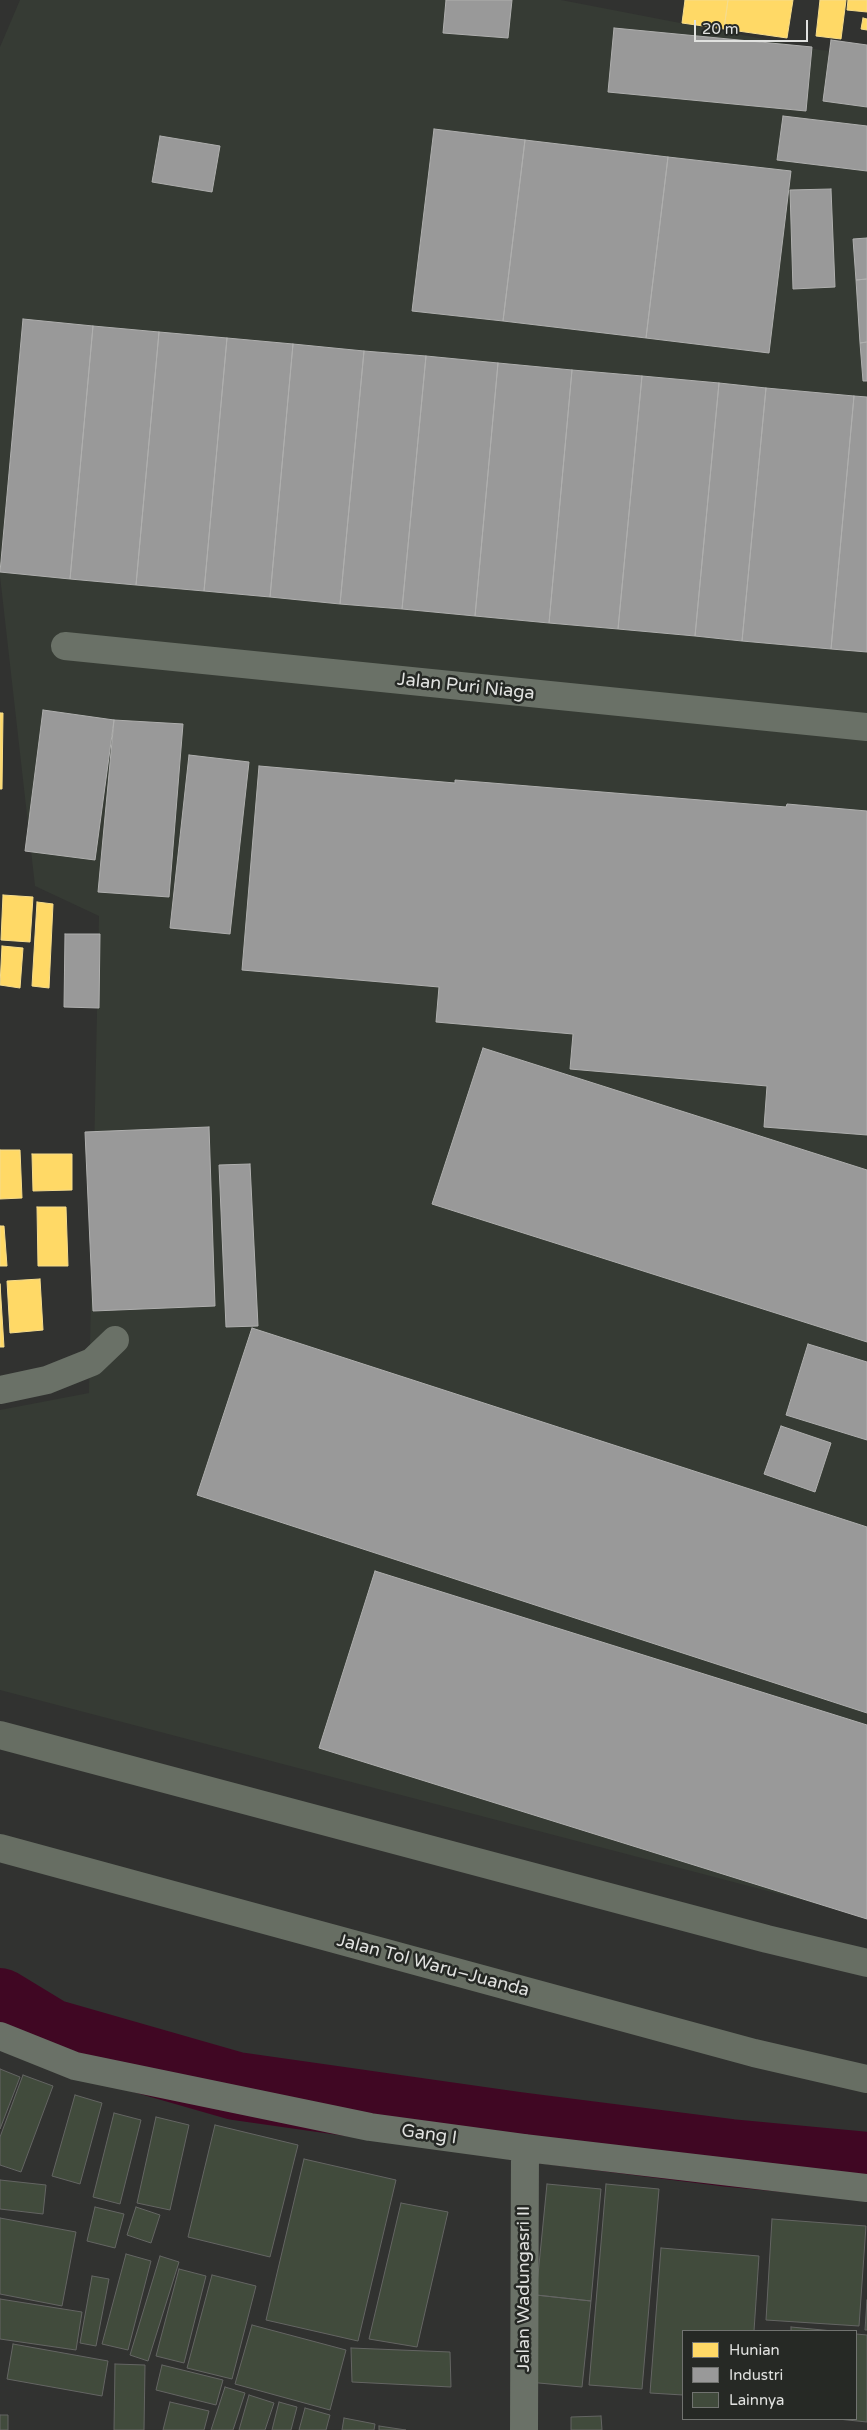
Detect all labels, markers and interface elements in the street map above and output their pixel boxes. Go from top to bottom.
scale bar [697,10,811,42]
text: 20 m [702,20,739,38]
street label: Jalan Puri Niaga [396,669,536,705]
street label: Jalan Tol Waru–Juanda [334,1930,532,2002]
street label: Gang I [400,2120,458,2150]
street label: Jalan Wadungasri II [513,2206,535,2372]
legend [682,2330,857,2420]
text: Hunian [729,2341,780,2359]
text: Industri [729,2366,783,2384]
text: Lainnya [729,2391,784,2409]

